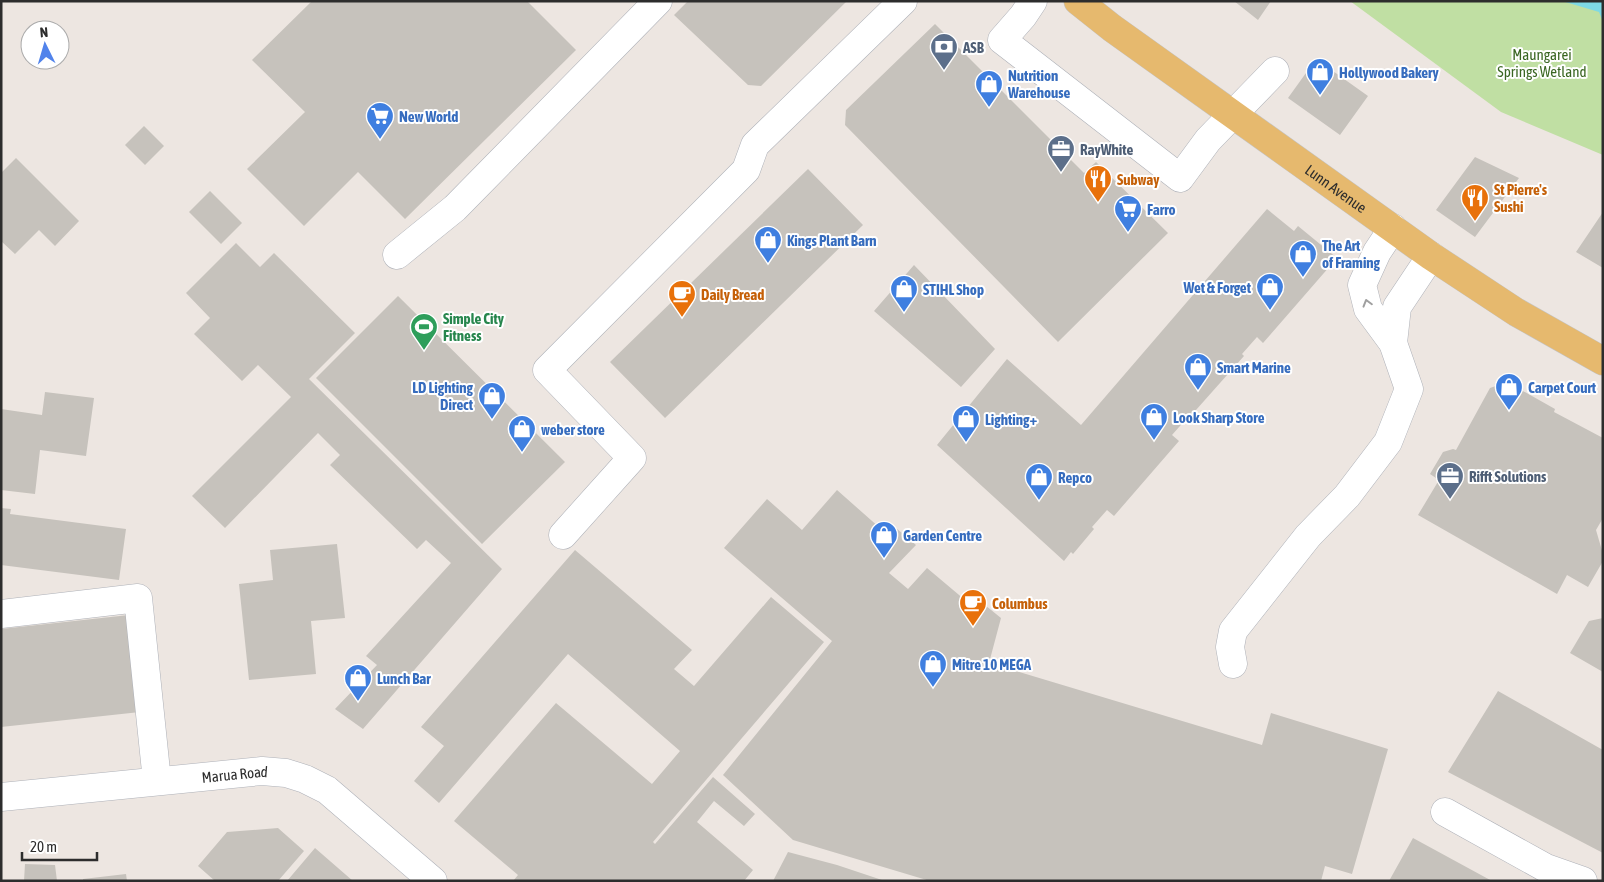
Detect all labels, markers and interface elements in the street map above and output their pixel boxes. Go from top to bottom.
north arrow [20,20,70,70]
text: N [39,24,49,40]
bank icon: ASB [929,32,959,71]
place label: ASB [962,39,985,56]
park label: Maungarei Springs Wetland [1497,46,1587,80]
shop icon: Hollywood Bakery [1305,57,1335,96]
place label: Hollywood Bakery [1339,64,1439,81]
place label: Nutrition Warehouse [1007,67,1071,101]
shop icon: Nutrition Warehouse [974,69,1004,108]
supermarket icon: New World [365,101,395,140]
place label: New World [399,108,458,125]
office icon: RayWhite [1046,134,1076,173]
place label: RayWhite [1080,141,1133,158]
street label: Lunn Avenue [1302,161,1370,216]
restaurant icon: Subway [1083,164,1113,203]
place label: Subway [1117,171,1160,188]
place label: St Pierre's Sushi [1494,181,1548,215]
restaurant icon: St Pierre's Sushi [1460,183,1490,222]
supermarket icon: Farro [1113,194,1143,233]
place label: Farro [1147,201,1176,218]
shop icon: Kings Plant Barn [753,225,783,264]
place label: Kings Plant Barn [787,232,877,249]
place label: The Art of Framing [1322,237,1381,271]
shop icon: The Art of Framing [1288,239,1318,278]
shop icon: Wet & Forget [1255,272,1285,311]
shop icon: STIHL Shop [889,274,919,313]
cafe icon: Daily Bread [667,279,697,318]
place label: Wet & Forget [1182,279,1252,296]
place label: STIHL Shop [923,281,984,298]
place label: Daily Bread [701,286,764,303]
one-way arrow [1362,299,1372,307]
place label: Simple City Fitness [443,310,505,344]
sports icon: Simple City Fitness [409,312,439,351]
shop icon: Smart Marine [1183,352,1213,391]
place label: Smart Marine [1217,359,1291,376]
shop icon: Carpet Court [1494,372,1524,411]
place label: LD Lighting Direct [412,379,474,413]
place label: Carpet Court [1528,379,1597,396]
shop icon: LD Lighting Direct [477,381,507,420]
shop icon: Look Sharp Store [1139,402,1169,441]
shop icon: Lighting+ [951,404,981,443]
place label: Look Sharp Store [1173,409,1265,426]
place label: Lighting+ [985,411,1037,428]
shop icon: weber store [507,414,537,453]
place label: weber store [541,421,605,438]
office icon: Rifft Solutions [1435,461,1465,500]
shop icon: Repco [1024,462,1054,501]
place label: Rifft Solutions [1469,468,1547,485]
place label: Repco [1058,469,1092,486]
shop icon: Garden Centre [869,520,899,559]
place label: Garden Centre [903,527,982,544]
cafe icon: Columbus [958,588,988,627]
place label: Columbus [992,595,1048,612]
shop icon: Mitre 10 MEGA [918,649,948,688]
place label: Mitre 10 MEGA [952,656,1032,673]
shop icon: Lunch Bar [343,663,373,702]
place label: Lunch Bar [377,670,431,687]
street label: Marua Road [201,762,269,785]
scale bar [22,830,98,862]
text: 20 m [30,838,57,855]

